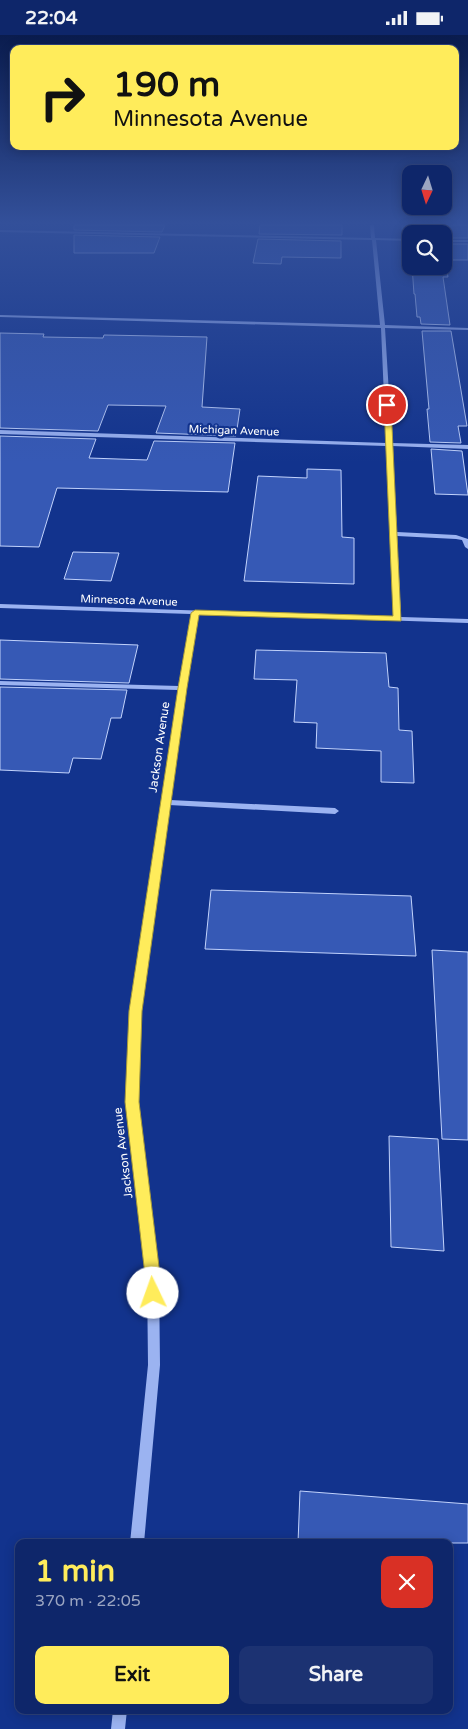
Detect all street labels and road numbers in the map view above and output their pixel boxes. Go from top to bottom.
street label: Michigan Avenue [188,422,279,439]
street label: Minnesota Avenue [80,592,178,609]
street label: Jackson Avenue [146,700,172,793]
street label: Jackson Avenue [110,1106,136,1199]

